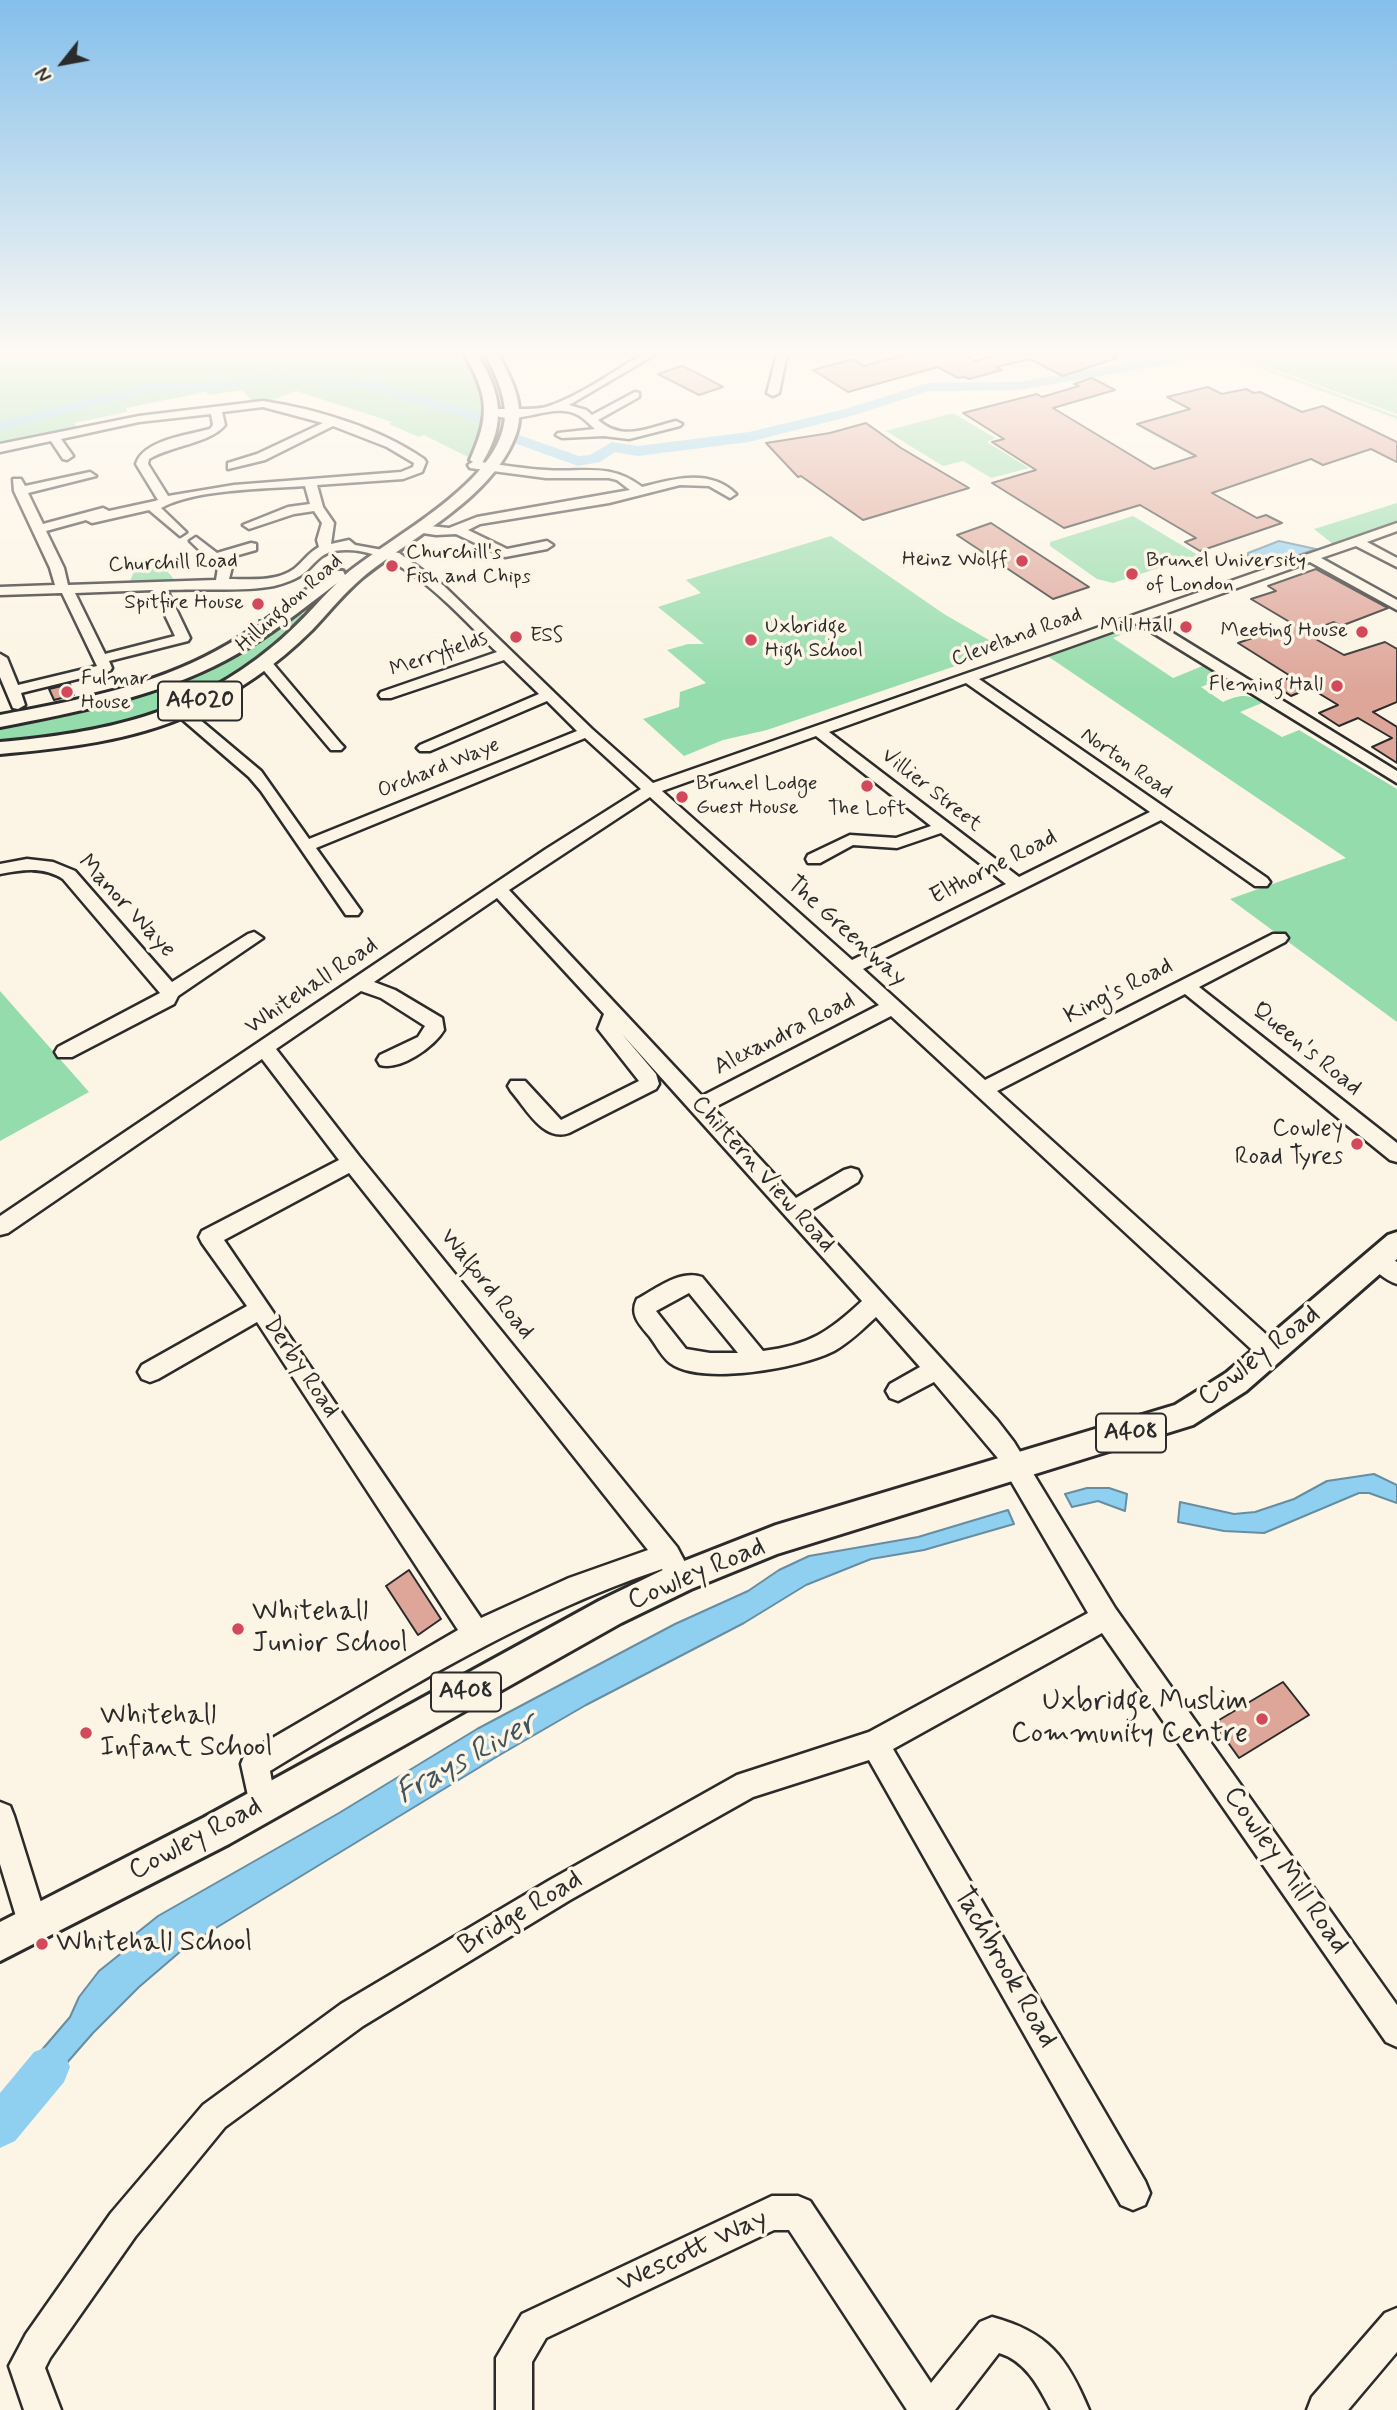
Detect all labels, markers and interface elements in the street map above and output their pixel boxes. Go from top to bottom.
north arrow [28,28,98,98]
text: N [31,62,59,86]
place label: Churchill's Fish and Chips [406,541,531,591]
place label: Heinz Wolff [902,548,1008,574]
street label: Churchill Road [108,549,238,579]
place label: Brunel University of London [1146,549,1306,599]
street label: Hillingdon Road [232,550,348,658]
marker: Heinz Wolff [1014,553,1030,569]
marker: Churchill's Fish and Chips [384,558,400,574]
marker: Brunel University of London [1124,566,1140,582]
place label: Spitfire House [124,591,244,617]
marker: Spitfire House [250,596,266,612]
street label: Cleveland Road [948,603,1086,673]
place label: Mill Hall [1100,614,1172,640]
place label: Uxbridge High School [765,615,863,665]
marker: Mill Hall [1178,619,1194,635]
place label: Meeting House [1220,619,1348,645]
place label: ESS [530,624,564,650]
marker: Meeting House [1354,624,1370,640]
street label: Merryfields [387,626,491,684]
marker: ESS [508,629,524,645]
marker: Uxbridge High School [743,632,759,648]
place label: Fulmar House [81,667,149,717]
place label: Fleming Hall [1209,673,1323,699]
marker: Fleming Hall [1329,678,1345,694]
road number: A4020 [158,681,242,720]
marker: Fulmar House [59,684,75,700]
street label: Norton Road [1075,723,1177,805]
street label: Orchard Waye [374,733,504,805]
street label: Villier Street [876,744,986,838]
place label: Brunel Lodge Guest House [696,772,817,822]
marker: The Loft [859,778,875,794]
marker: Brunel Lodge Guest House [674,789,690,805]
place label: The Loft [828,797,906,823]
street label: Elthorne Road [926,824,1062,912]
street label: Manor Waye [71,849,181,965]
street label: The Greenway [780,871,912,993]
street label: Whitehall Road [240,932,384,1042]
street label: King's Road [1060,952,1178,1032]
street label: Alexandra Road [710,987,860,1083]
street label: Queen's Road [1245,997,1367,1103]
street label: Chiltern View Road [684,1091,840,1259]
place label: Cowley Road Tyres [1235,1116,1343,1172]
marker: Cowley Road Tyres [1349,1136,1365,1152]
street label: Walford Road [433,1224,539,1346]
street label: Cowley Road [1192,1299,1328,1415]
street label: Derby Road [256,1312,344,1424]
road number: A408 [1096,1414,1166,1452]
street label: Cowley Road [623,1531,771,1619]
place label: Whitehall Junior School [252,1596,408,1662]
marker: Whitehall Junior School [230,1621,246,1637]
road number: A408 [431,1672,501,1712]
place label: Uxbridge Muslim Community Centre [1011,1686,1248,1752]
place label: Whitehall Infant School [100,1700,272,1766]
water label: Frays River [390,1706,544,1814]
marker: Uxbridge Muslim Community Centre [1254,1711,1270,1727]
marker: Whitehall Infant School [78,1725,94,1741]
street label: Cowley Mill Road [1215,1781,1355,1961]
street label: Cowley Road [124,1791,268,1889]
street label: Bridge Road [453,1864,589,1964]
street label: Tachbrook Road [944,1882,1064,2054]
place label: Whitehall School [56,1927,252,1961]
marker: Whitehall School [34,1936,50,1952]
street label: Wescott Way [613,2203,773,2301]

